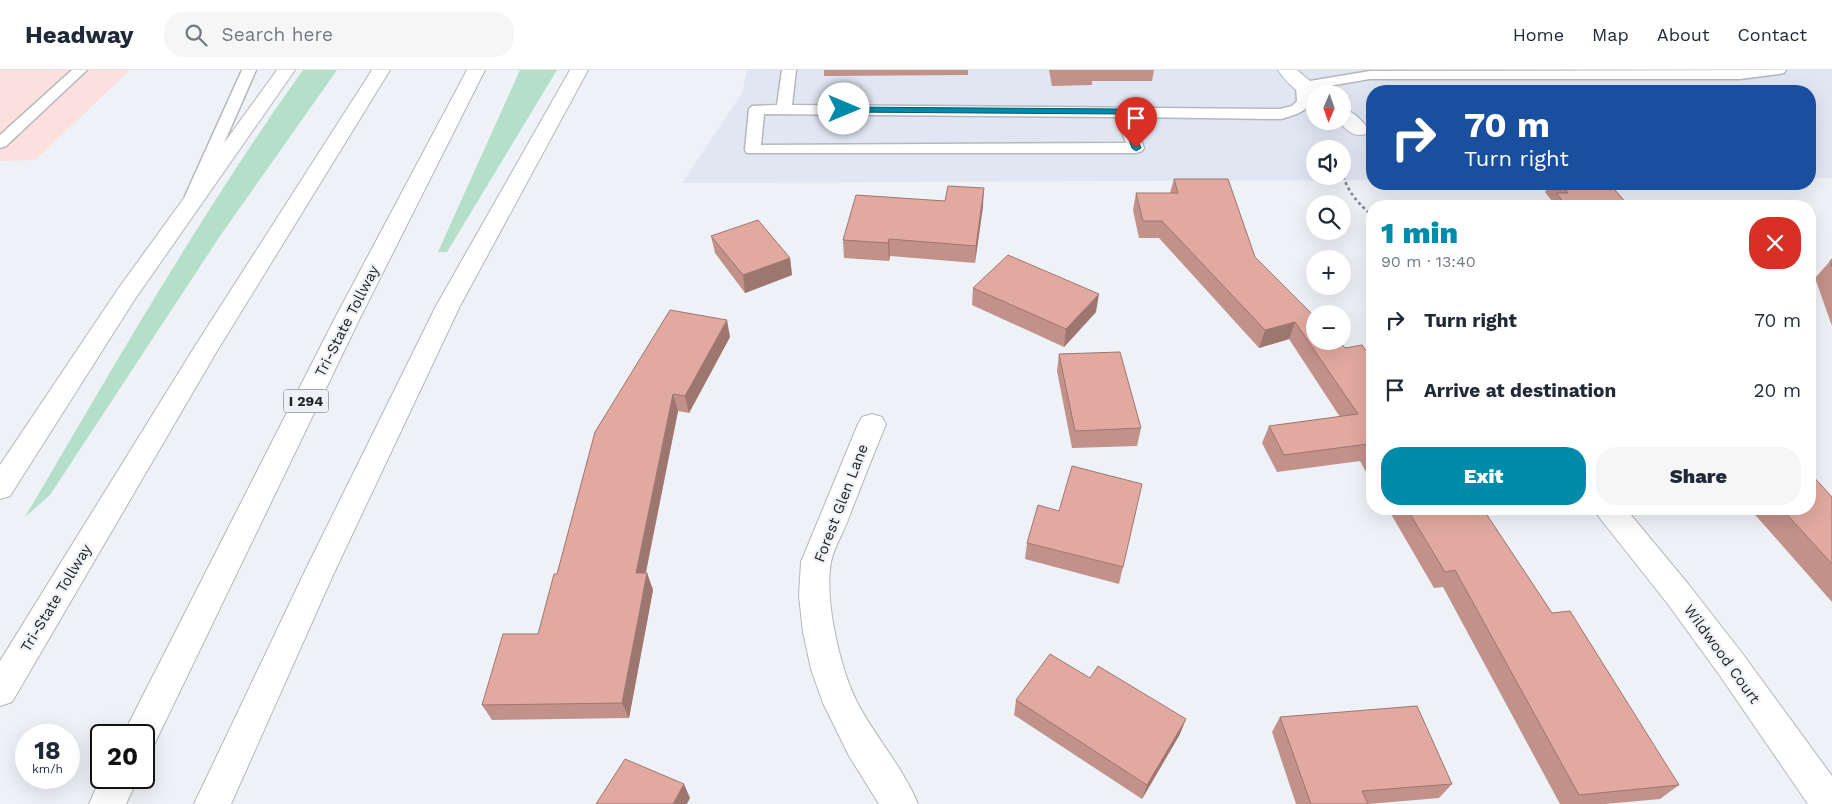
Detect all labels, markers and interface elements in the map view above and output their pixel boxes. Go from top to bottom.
search box [164,12,514,57]
text: Headway [25,21,134,49]
icon: search [182,21,210,49]
text: Search here [222,23,333,46]
text: Home [1513,24,1564,45]
text: Map [1592,24,1629,45]
text: About [1657,24,1709,45]
text: Contact [1737,24,1807,45]
position arrow [817,82,869,134]
north arrow [1306,85,1351,130]
map controls [1306,85,1351,350]
pin [1115,97,1157,148]
icon: arrive [1122,104,1150,132]
text: 70 m [1464,104,1550,146]
icon: right [1381,105,1446,170]
button: sound [1306,140,1351,185]
text: Turn right [1464,146,1569,171]
button: search [1306,195,1351,240]
text: 1 min [1381,215,1458,250]
button: close [1749,217,1801,269]
button: + [1306,250,1351,295]
text: 90 m · 13:40 [1381,252,1476,271]
street label: Tri-State Tollway [311,262,383,380]
button: − [1306,305,1351,350]
icon: right [1381,306,1409,334]
text: Turn right [1424,309,1517,332]
text: 70 m [1754,309,1801,332]
icon: arrive [1381,376,1409,404]
text: Arrive at destination [1424,379,1616,402]
text: 20 m [1754,379,1801,402]
road number: I 294 [284,390,328,412]
street label: Forest Glen Lane [810,441,872,565]
button: Exit [1381,447,1586,505]
button: Share [1596,447,1801,505]
street label: Tri-State Tollway [17,541,95,655]
street label: Wildwood Court [1680,601,1764,707]
speed limit sign: 20 [90,724,155,789]
text: 18 [34,736,61,765]
text: km/h [32,762,63,776]

